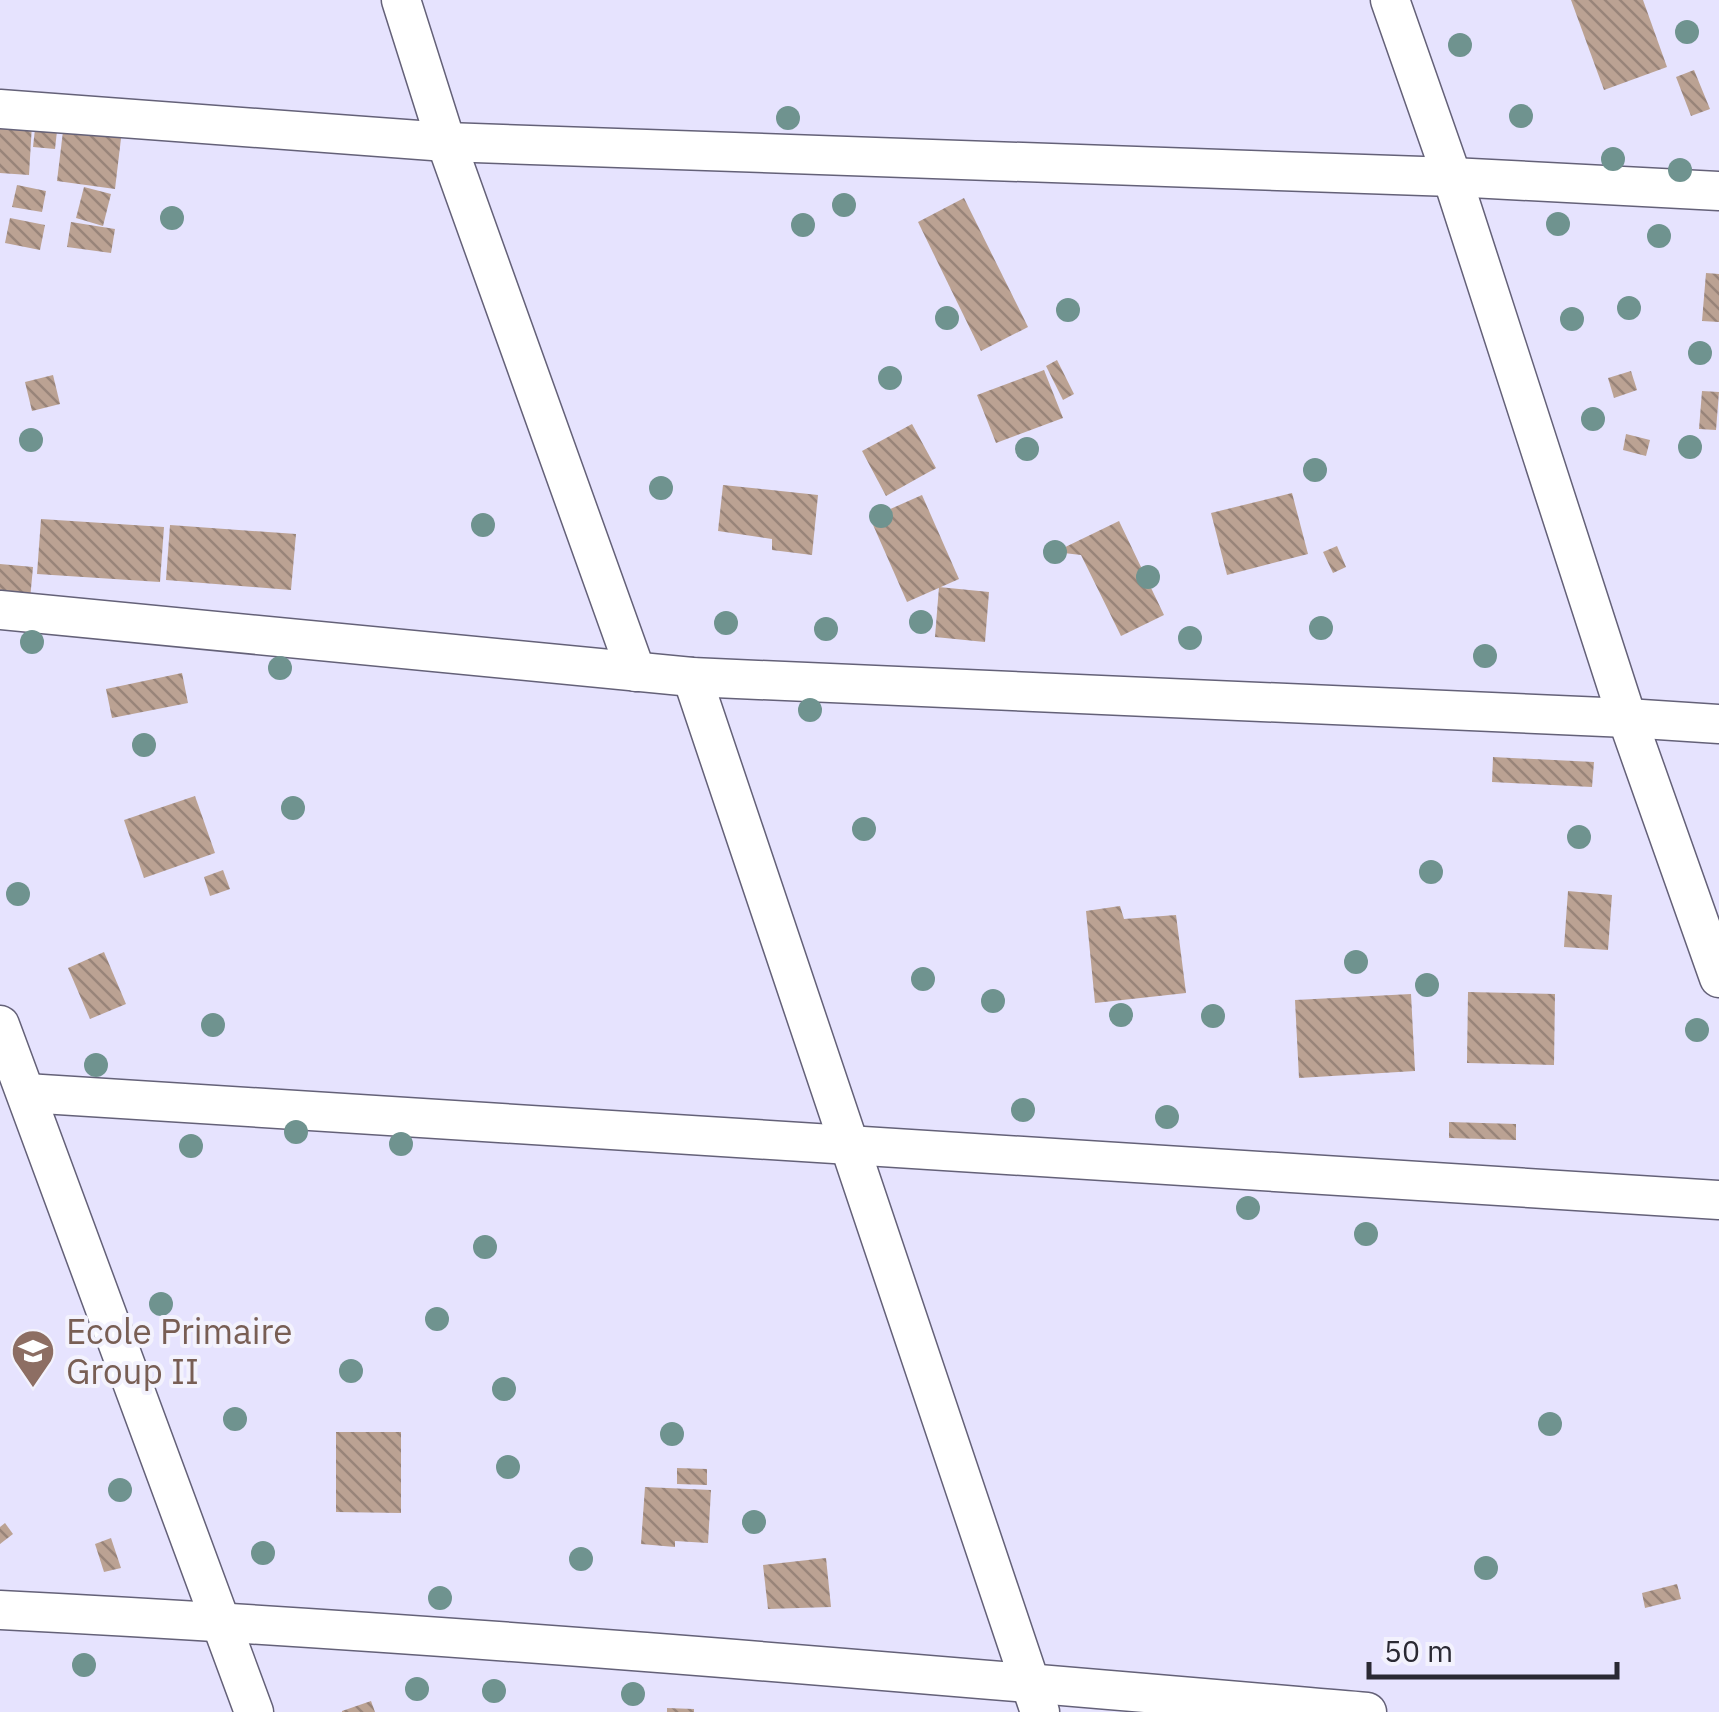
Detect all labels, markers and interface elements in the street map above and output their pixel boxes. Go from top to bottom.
place label: Ecole Primaire Group II [66,1308,292,1394]
school or university icon: Ecole Primaire Group II [10,1328,56,1389]
scale bar [1369,1617,1616,1679]
text: 50 m [1384,1631,1453,1670]

